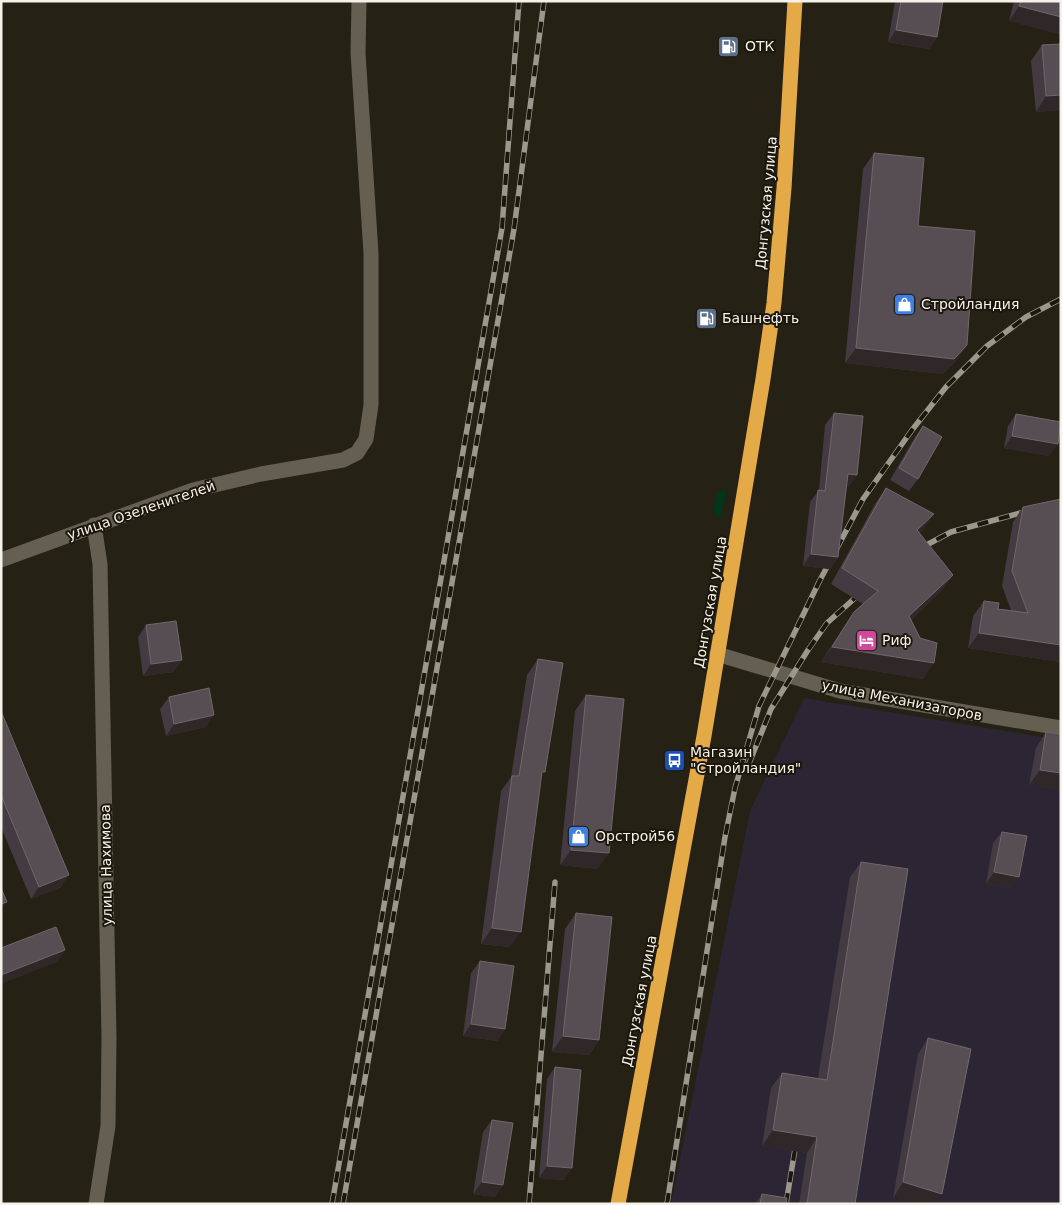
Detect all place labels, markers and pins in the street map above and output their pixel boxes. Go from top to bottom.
fuel station icon: ОТК [717,34,741,58]
place label: ОТК [745,38,775,54]
shop icon: Стройландия [893,292,917,316]
place label: Стройландия [921,296,1019,312]
fuel station icon: Башнефть [694,306,718,330]
place label: Башнефть [722,310,799,326]
hotel icon: Риф [854,628,878,652]
place label: Риф [882,632,912,648]
place label: Магазин "Стройландия" [690,744,801,776]
bus stop icon: Магазин "Стройландия" [662,748,686,772]
shop icon: Орстрой56 [567,824,591,848]
place label: Орстрой56 [595,828,675,844]

